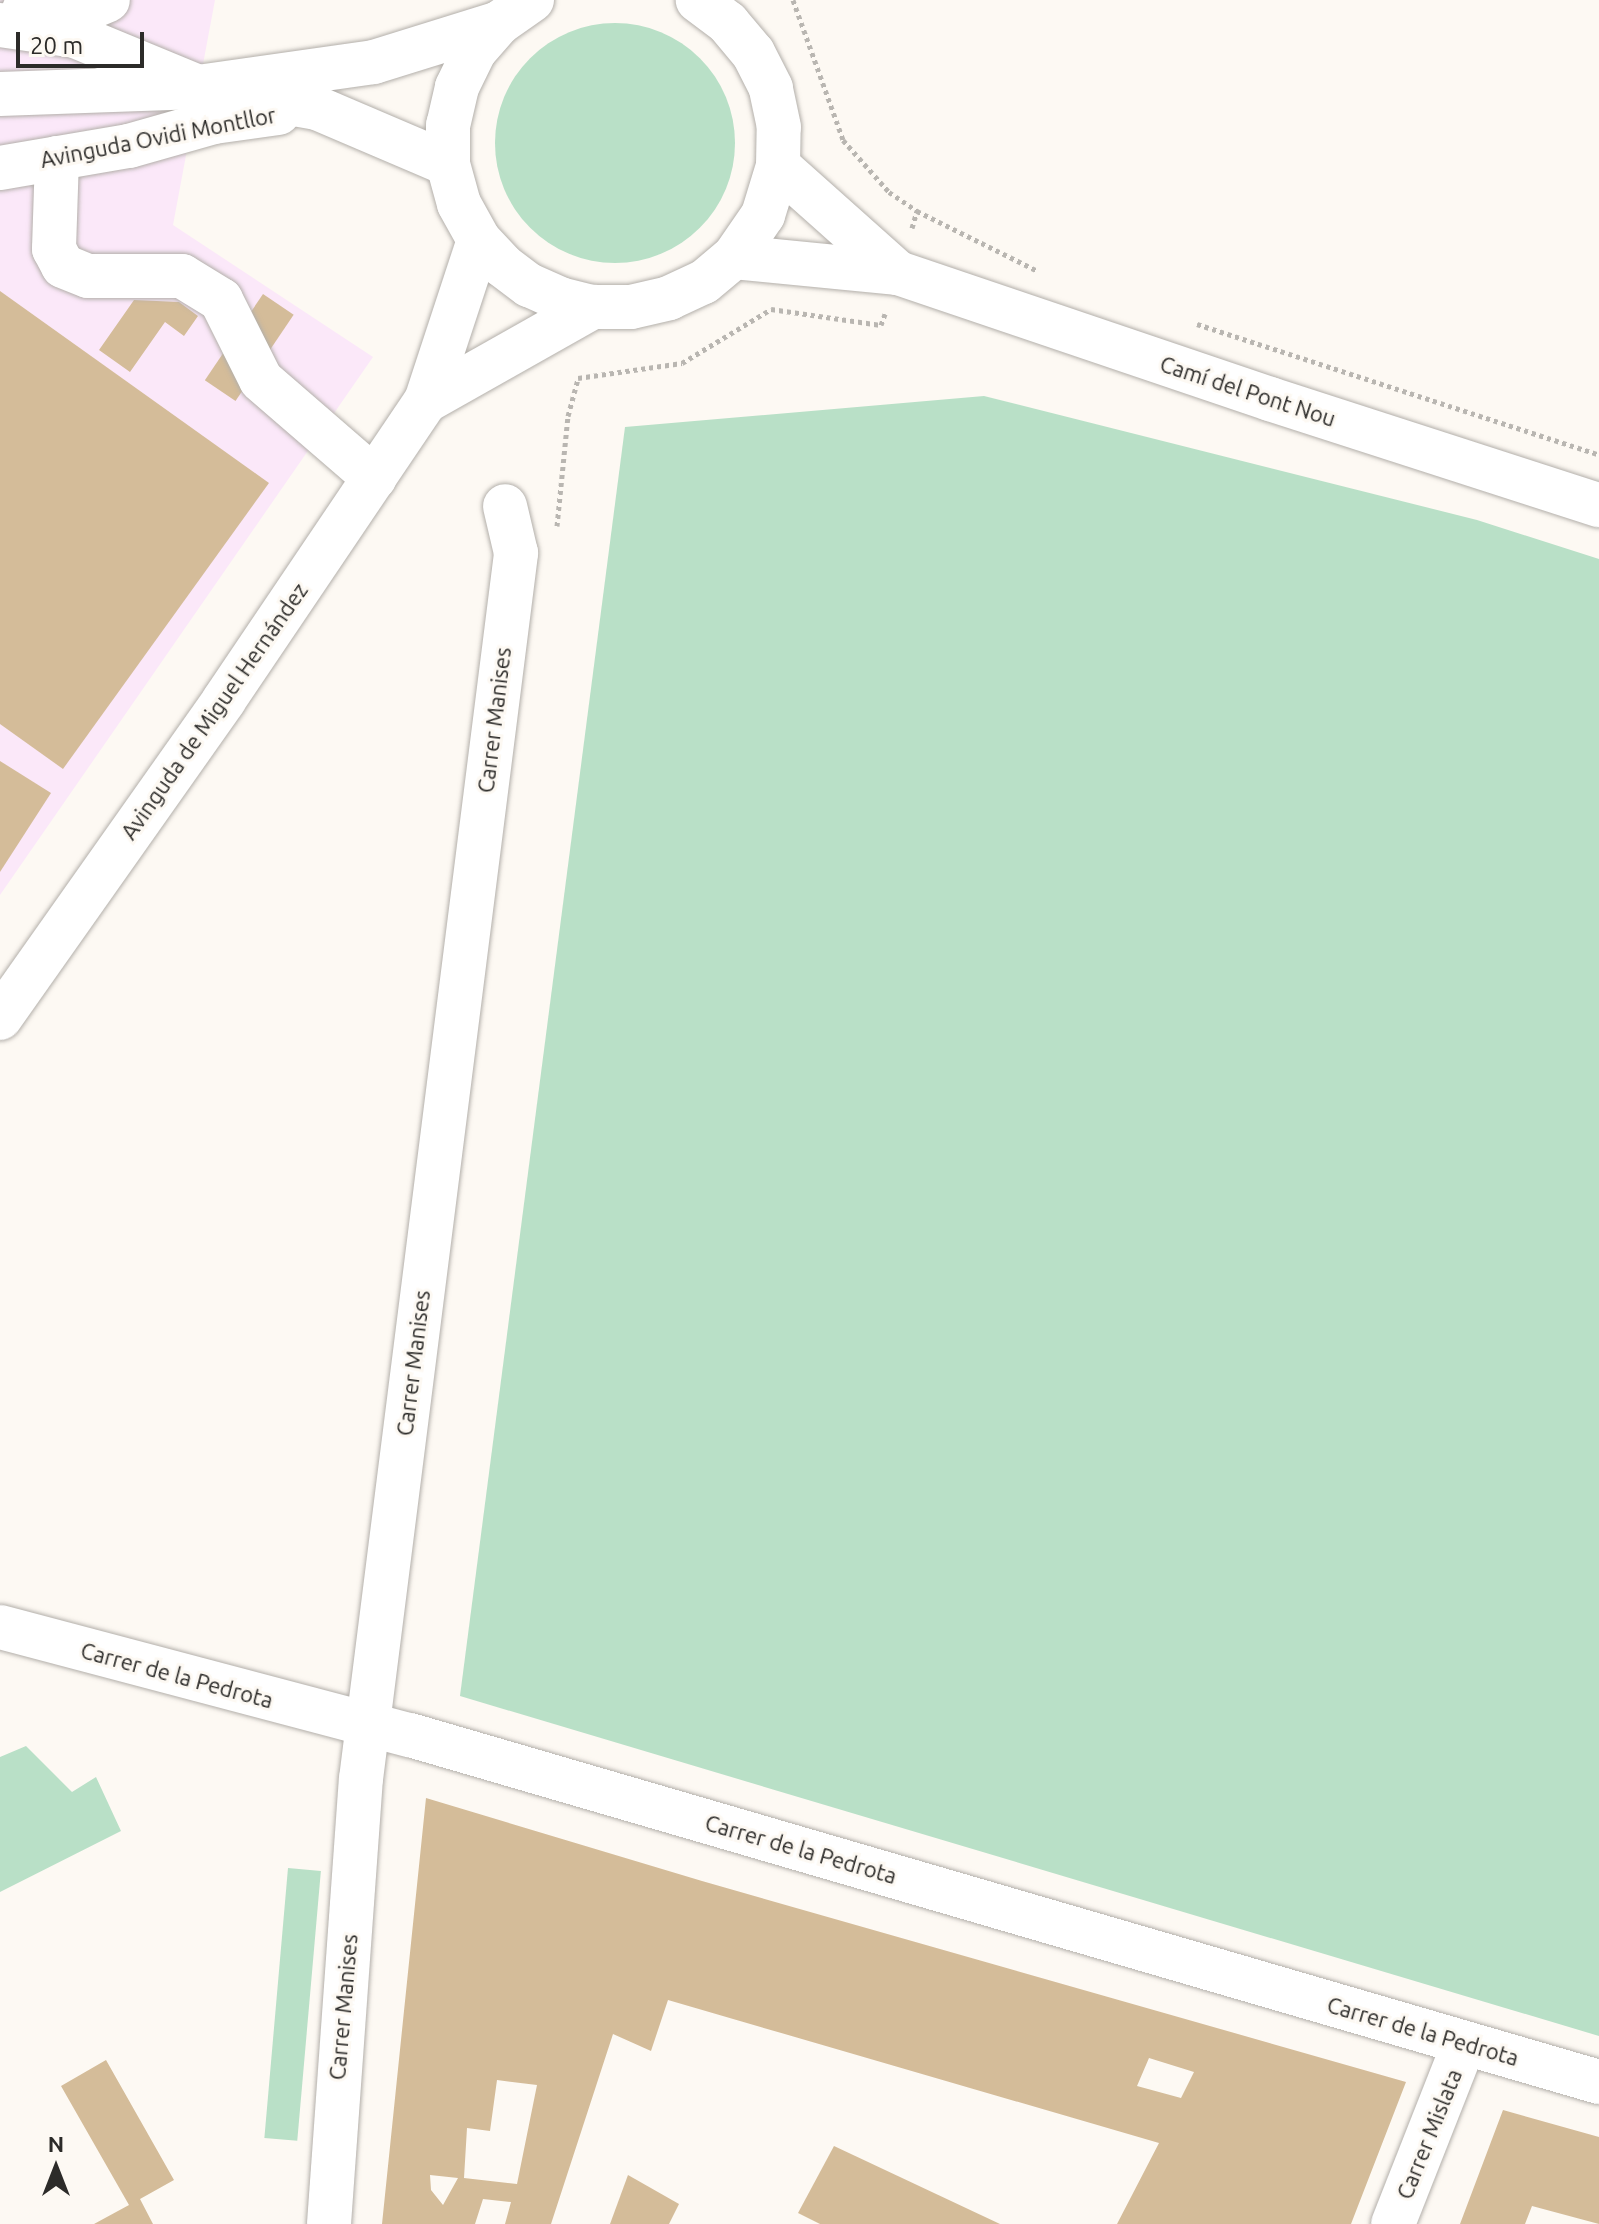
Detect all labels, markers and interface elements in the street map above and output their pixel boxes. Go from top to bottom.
scale bar [20,16,148,66]
text: 20 m [30,32,83,59]
street label: Avinguda Ovidi Montllor [38,101,278,173]
street label: Camí del Pont Nou [1157,350,1339,432]
street label: Avinguda de Miguel Hernández [115,578,313,844]
street label: Carrer Manises [472,646,516,794]
street label: Carrer Manises [391,1289,435,1437]
street label: Carrer de la Pedrota [78,1637,276,1713]
street label: Carrer de la Pedrota [702,1809,900,1889]
street label: Carrer Manises [323,1933,363,2081]
street label: Carrer de la Pedrota [1324,1991,1522,2071]
street label: Carrer Mislata [1391,2065,1467,2203]
north arrow [16,2128,96,2208]
text: N [48,2131,64,2156]

